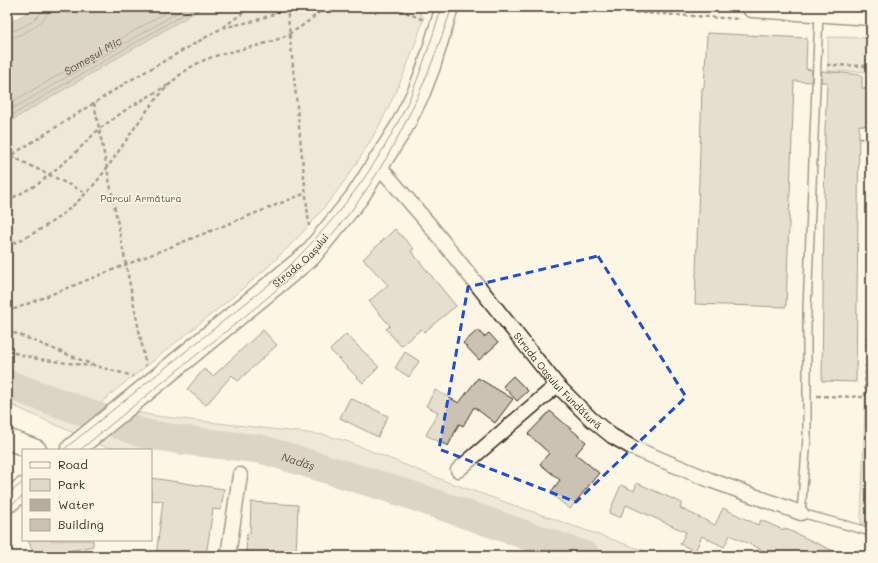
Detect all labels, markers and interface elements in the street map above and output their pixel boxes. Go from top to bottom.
water label: Someșul Mic [61,32,125,78]
park label: Parcul Armătura [100,191,182,205]
street label: Strada Oașului [269,231,332,290]
street label: Strada Oașului Fundătură [511,329,605,432]
water label: Nadăș [280,448,317,473]
legend [22,449,152,541]
text: Road [58,456,88,472]
text: Park [58,476,85,492]
text: Water [58,496,95,512]
text: Building [58,516,104,532]

